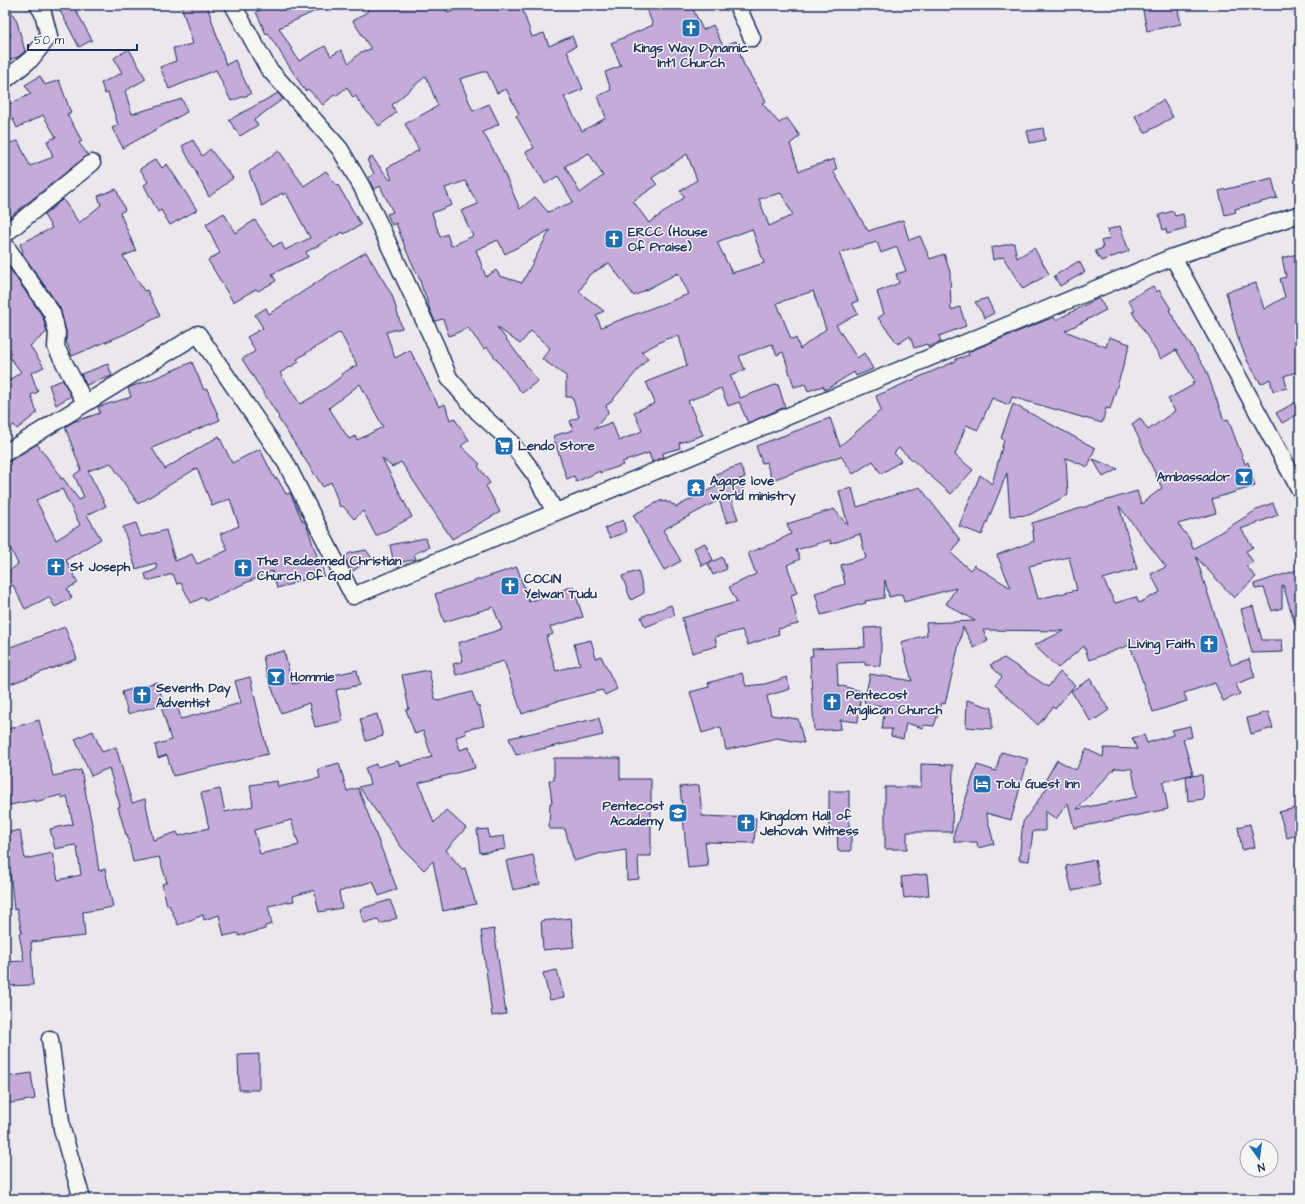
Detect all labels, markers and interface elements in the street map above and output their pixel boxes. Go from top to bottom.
church icon: Kings Way Dynamic Int'l Church [680,17,702,39]
scale bar [28,26,137,52]
text: 50 m [34,32,65,49]
place label: Kings Way Dynamic Int'l Church [634,39,749,72]
place label: ERCC (House Of Praise) [628,223,708,256]
church icon: ERCC (House Of Praise) [603,228,625,250]
supermarket icon: Lendo Store [493,435,515,457]
place label: Lendo Store [518,437,595,455]
bar icon: Ambassador [1233,466,1255,488]
place label: Ambassador [1157,468,1231,486]
place label: Agape love world ministry [710,472,796,506]
temple icon: Agape love world ministry [685,477,707,499]
place label: The Redeemed Christian Church Of God [256,552,402,585]
church icon: St Joseph [45,556,67,578]
church icon: The Redeemed Christian Church Of God [232,557,254,579]
place label: St Joseph [69,558,131,577]
place label: COCIN Yelwan Tudu [524,570,597,603]
church icon: COCIN Yelwan Tudu [499,575,521,597]
church icon: Living Faith [1198,633,1220,655]
place label: Living Faith [1128,635,1196,655]
bar icon: Hommie [265,666,287,688]
place label: Hommie [290,668,334,686]
place label: Seventh Day Adventist [155,679,232,712]
church icon: Seventh Day Adventist [131,684,153,706]
place label: Pentecost Anglican Church [846,686,943,721]
church icon: Pentecost Anglican Church [821,691,843,713]
hotel icon: Tolu Guest Inn [971,773,993,795]
place label: Tolu Guest Inn [995,775,1080,793]
place label: Pentecost Academy [603,797,665,831]
school or university icon: Pentecost Academy [667,802,689,824]
place label: Kingdom Hall of Jehovah Witness [759,807,859,840]
church icon: Kingdom Hall of Jehovah Witness [735,812,757,834]
north arrow [1239,1138,1279,1178]
text: N [1256,1159,1266,1175]

